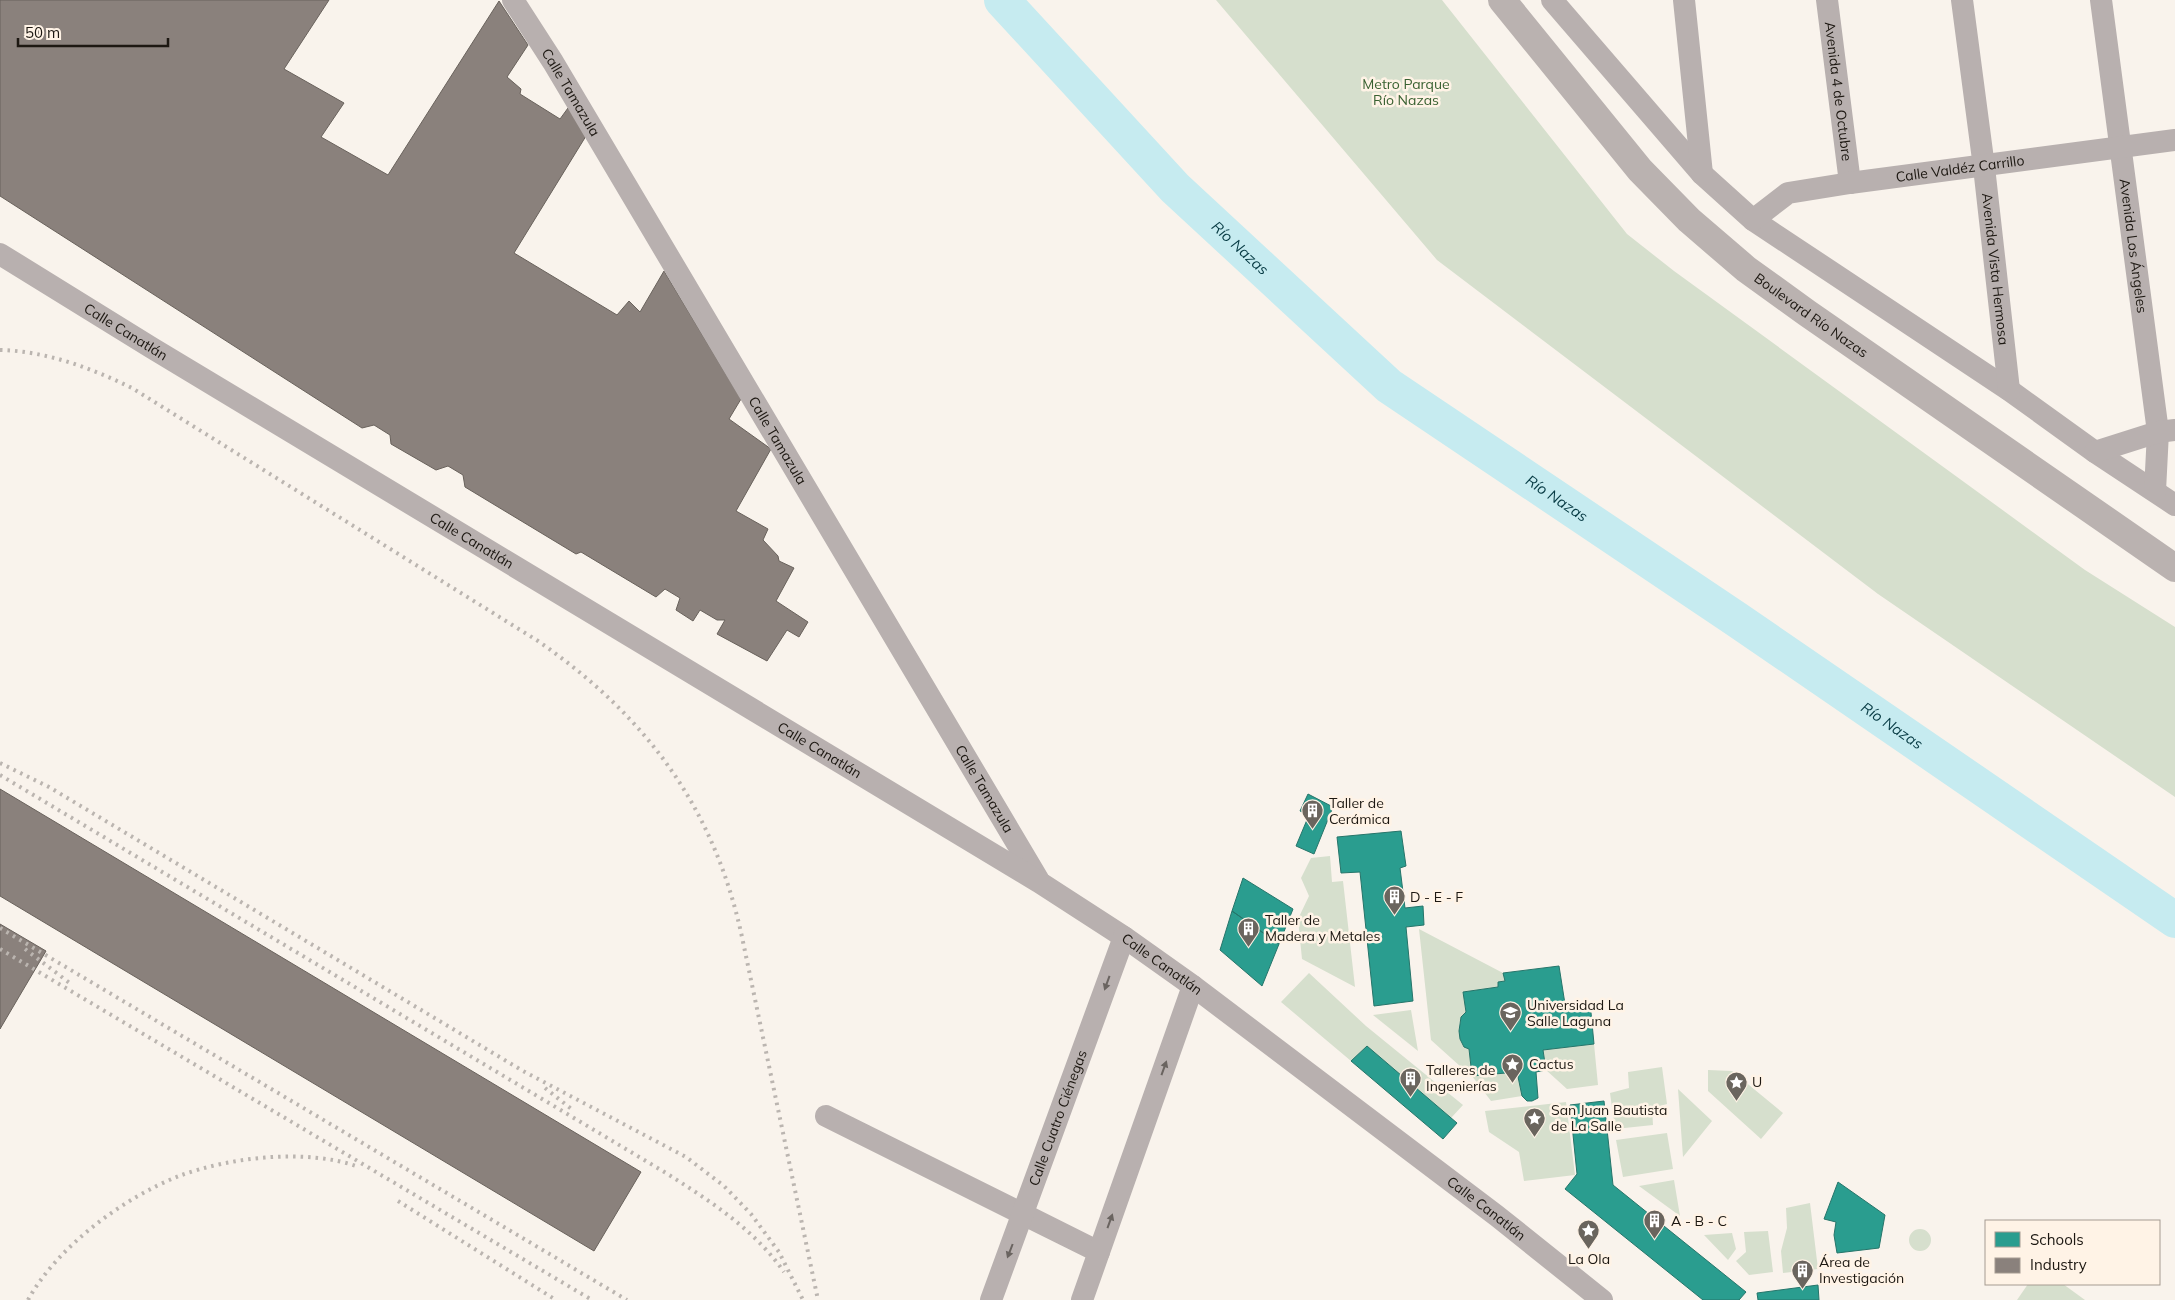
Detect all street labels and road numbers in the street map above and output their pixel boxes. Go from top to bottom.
street label: Avenida 4 de Octubre [1821,20,1856,162]
street label: Calle Tamazula [538,45,604,140]
street label: Calle Valdéz Carrillo [1895,151,2025,186]
street label: Avenida Los Ángeles [2116,177,2151,314]
street label: Avenida Vista Hermosa [1978,192,2013,346]
street label: Boulevard Río Nazas [1751,269,1872,362]
street label: Calle Canatlán [81,299,171,364]
street label: Calle Tamazula [745,393,811,488]
street label: Calle Canatlán [426,508,517,573]
street label: Calle Canatlán [774,718,865,782]
street label: Calle Tamazula [951,741,1018,836]
street label: Calle Canatlán [1118,929,1206,999]
street label: Calle Cuatro Ciénegas [1025,1047,1091,1188]
street label: Calle Canatlán [1443,1172,1529,1244]

